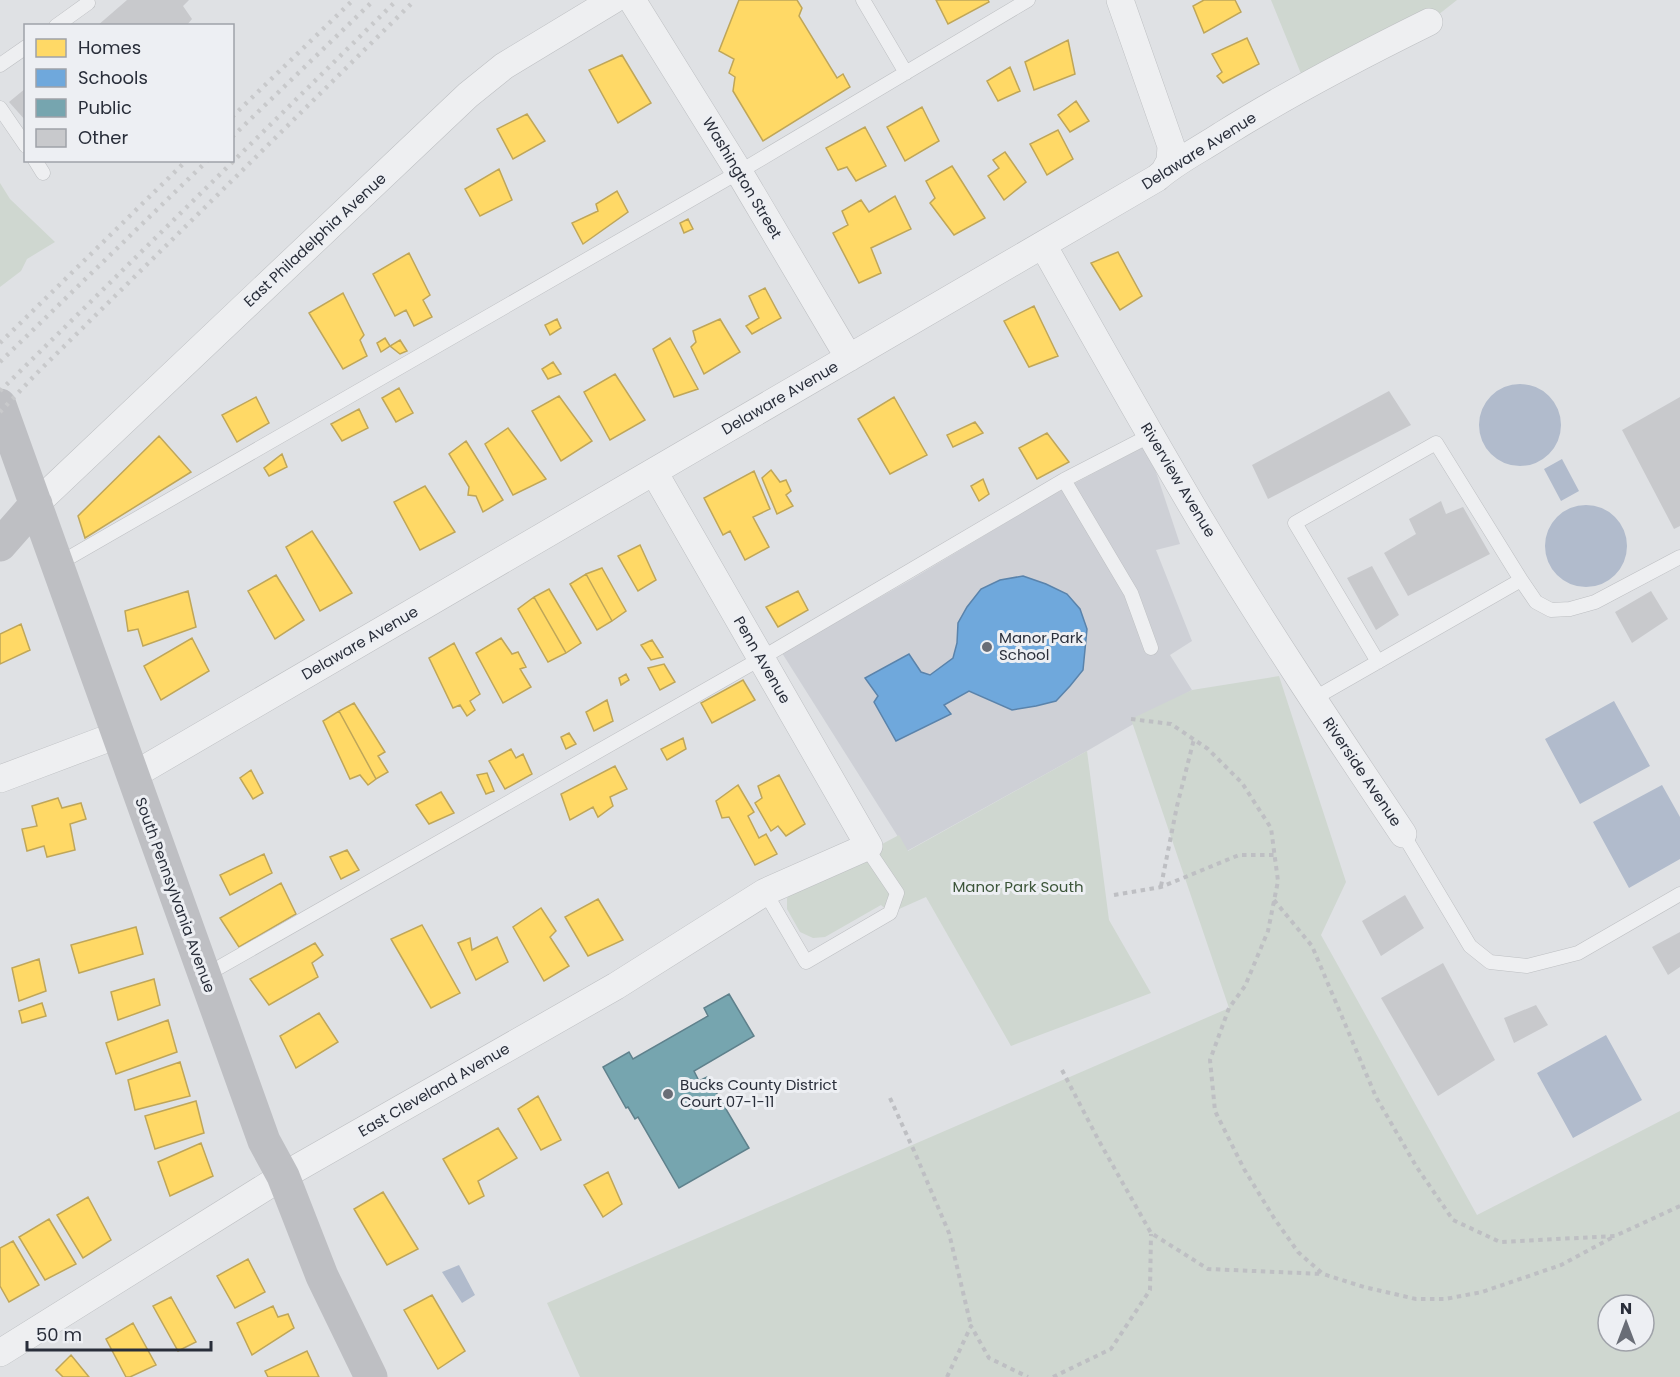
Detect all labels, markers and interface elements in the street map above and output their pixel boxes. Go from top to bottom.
legend [24,24,234,162]
text: Homes [78,35,141,60]
text: Schools [78,65,148,90]
text: Public [78,95,132,120]
street label: Delaware Avenue [1137,107,1260,194]
street label: Washington Street [698,113,787,242]
text: Other [78,125,128,150]
street label: East Philadelphia Avenue [239,168,391,311]
street label: Delaware Avenue [718,356,842,440]
street label: Riverview Avenue [1136,419,1221,541]
street label: Delaware Avenue [298,601,422,685]
street label: Penn Avenue [729,612,796,707]
place label: Manor Park School [999,627,1083,665]
marker: Manor Park School [980,640,994,654]
street label: Riverside Avenue [1318,713,1407,830]
street label: South Pennsylvania Avenue [130,794,221,995]
park label: Manor Park South [952,876,1084,897]
street label: East Cleveland Avenue [354,1038,513,1141]
place label: Bucks County District Court 07-1-11 [680,1074,837,1112]
marker: Bucks County District Court 07-1-11 [661,1087,675,1101]
north arrow [1596,1293,1656,1353]
text: N [1620,1297,1632,1320]
scale bar [27,1314,212,1352]
text: 50 m [36,1322,82,1347]

